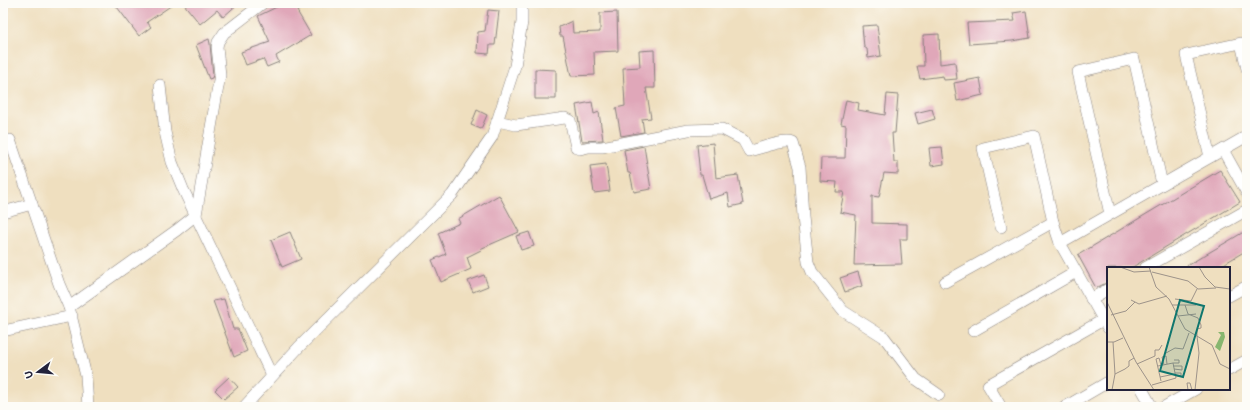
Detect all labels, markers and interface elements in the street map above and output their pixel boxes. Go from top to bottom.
inset map [1107,267,1230,390]
north arrow [18,352,58,392]
text: U [22,369,36,380]

